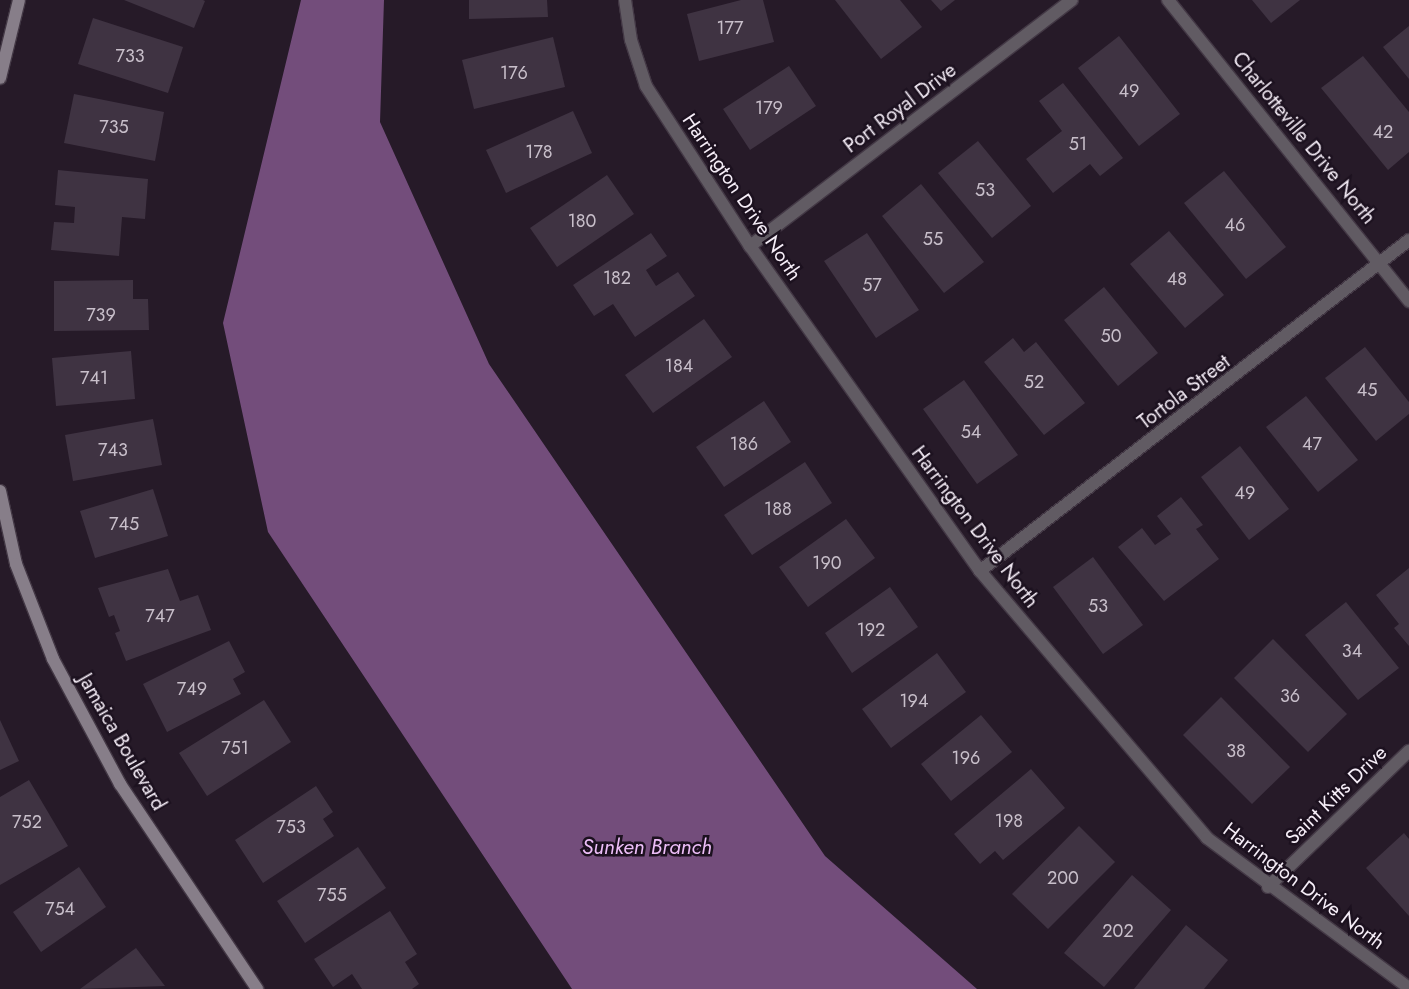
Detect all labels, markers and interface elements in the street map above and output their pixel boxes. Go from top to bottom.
house number: 177 [717,17,743,39]
house number: 733 [115,45,145,67]
street label: Charlotteville Drive North [1227,47,1381,229]
street label: Port Royal Drive [839,58,961,158]
house number: 176 [500,62,528,84]
house number: 49 [1119,80,1139,102]
house number: 179 [755,97,783,119]
street label: Harrington Drive North [677,109,807,285]
house number: 735 [99,116,129,138]
house number: 42 [1373,121,1393,143]
house number: 51 [1069,133,1087,155]
house number: 178 [525,141,553,163]
house number: 53 [975,179,995,201]
house number: 180 [568,210,596,232]
house number: 46 [1225,214,1245,236]
house number: 55 [923,228,943,250]
house number: 182 [603,267,631,289]
house number: 48 [1167,268,1187,290]
house number: 57 [862,274,882,296]
house number: 739 [86,304,116,326]
house number: 50 [1101,325,1121,347]
street label: Tortola Street [1133,350,1235,434]
house number: 184 [665,355,693,377]
house number: 741 [80,367,108,389]
house number: 52 [1024,371,1044,393]
house number: 45 [1357,379,1377,401]
house number: 54 [961,421,981,443]
house number: 186 [730,433,758,455]
house number: 47 [1302,433,1322,455]
house number: 743 [98,439,128,461]
street label: Harrington Drive North [906,442,1044,612]
house number: 49 [1235,482,1255,504]
house number: 188 [764,498,792,520]
house number: 745 [109,513,139,535]
house number: 190 [812,552,842,574]
house number: 53 [1088,595,1108,617]
house number: 747 [145,605,175,627]
house number: 192 [857,619,885,641]
house number: 34 [1342,640,1362,662]
street label: Jamaica Boulevard [73,669,171,815]
house number: 749 [177,678,207,700]
house number: 36 [1280,685,1300,707]
house number: 194 [900,690,928,712]
house number: 751 [221,737,249,759]
house number: 38 [1226,740,1246,762]
street label: Saint Kitts Drive [1280,741,1392,849]
house number: 196 [952,747,980,769]
house number: 198 [995,810,1023,832]
house number: 752 [12,811,42,833]
house number: 753 [276,816,306,838]
street label: Harrington Drive North [1219,817,1389,955]
water label: Sunken Branch [582,834,712,860]
house number: 200 [1047,867,1079,889]
house number: 755 [317,884,347,906]
house number: 754 [45,898,75,920]
house number: 202 [1102,920,1134,942]

